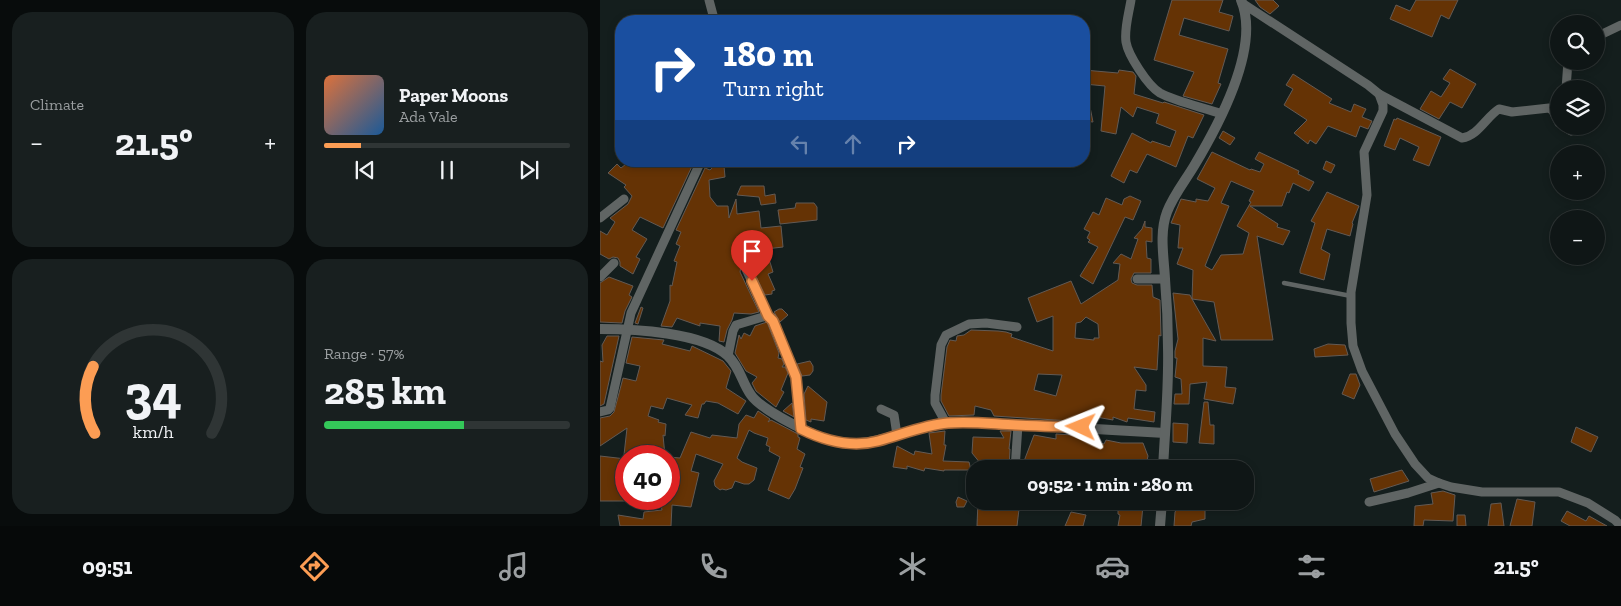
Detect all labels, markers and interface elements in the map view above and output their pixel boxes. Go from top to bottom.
map controls [1550,15,1605,265]
button: search [1550,15,1605,70]
text: 180 m [723,33,813,75]
icon: right [640,35,705,100]
text: Turn right [723,75,824,102]
button: layers [1550,80,1605,135]
text: Paper Moons [399,84,508,107]
text: Climate [30,95,84,114]
text: Ada Vale [399,107,458,126]
text: 21.5° [115,119,193,165]
text: − [30,126,43,159]
text: + [264,126,276,159]
icon: left [786,130,814,158]
icon: ahead [839,130,867,158]
icon: right [892,130,920,158]
button: + [1550,145,1605,200]
icon: previous [351,156,379,184]
icon: pause [433,156,461,184]
icon: next [515,156,543,184]
button: − [1550,210,1605,265]
pin [731,230,773,281]
icon: arrive [738,237,766,265]
text: Range · 57% [324,344,405,363]
text: 34 [124,363,182,425]
text: 285 km [324,368,446,414]
position arrow [1054,400,1106,452]
text: km/h [133,421,173,443]
speed limit sign: 40 [615,445,680,510]
text: 09:52 · 1 min · 280 m [1027,473,1193,496]
icon: directions [297,549,332,584]
icon: music [496,549,531,584]
icon: phone [696,549,731,584]
icon: climate [895,549,930,584]
icon: car [1095,549,1130,584]
icon: filters [1294,549,1329,584]
text: 09:51 [82,553,133,580]
text: 21.5° [1494,553,1539,580]

